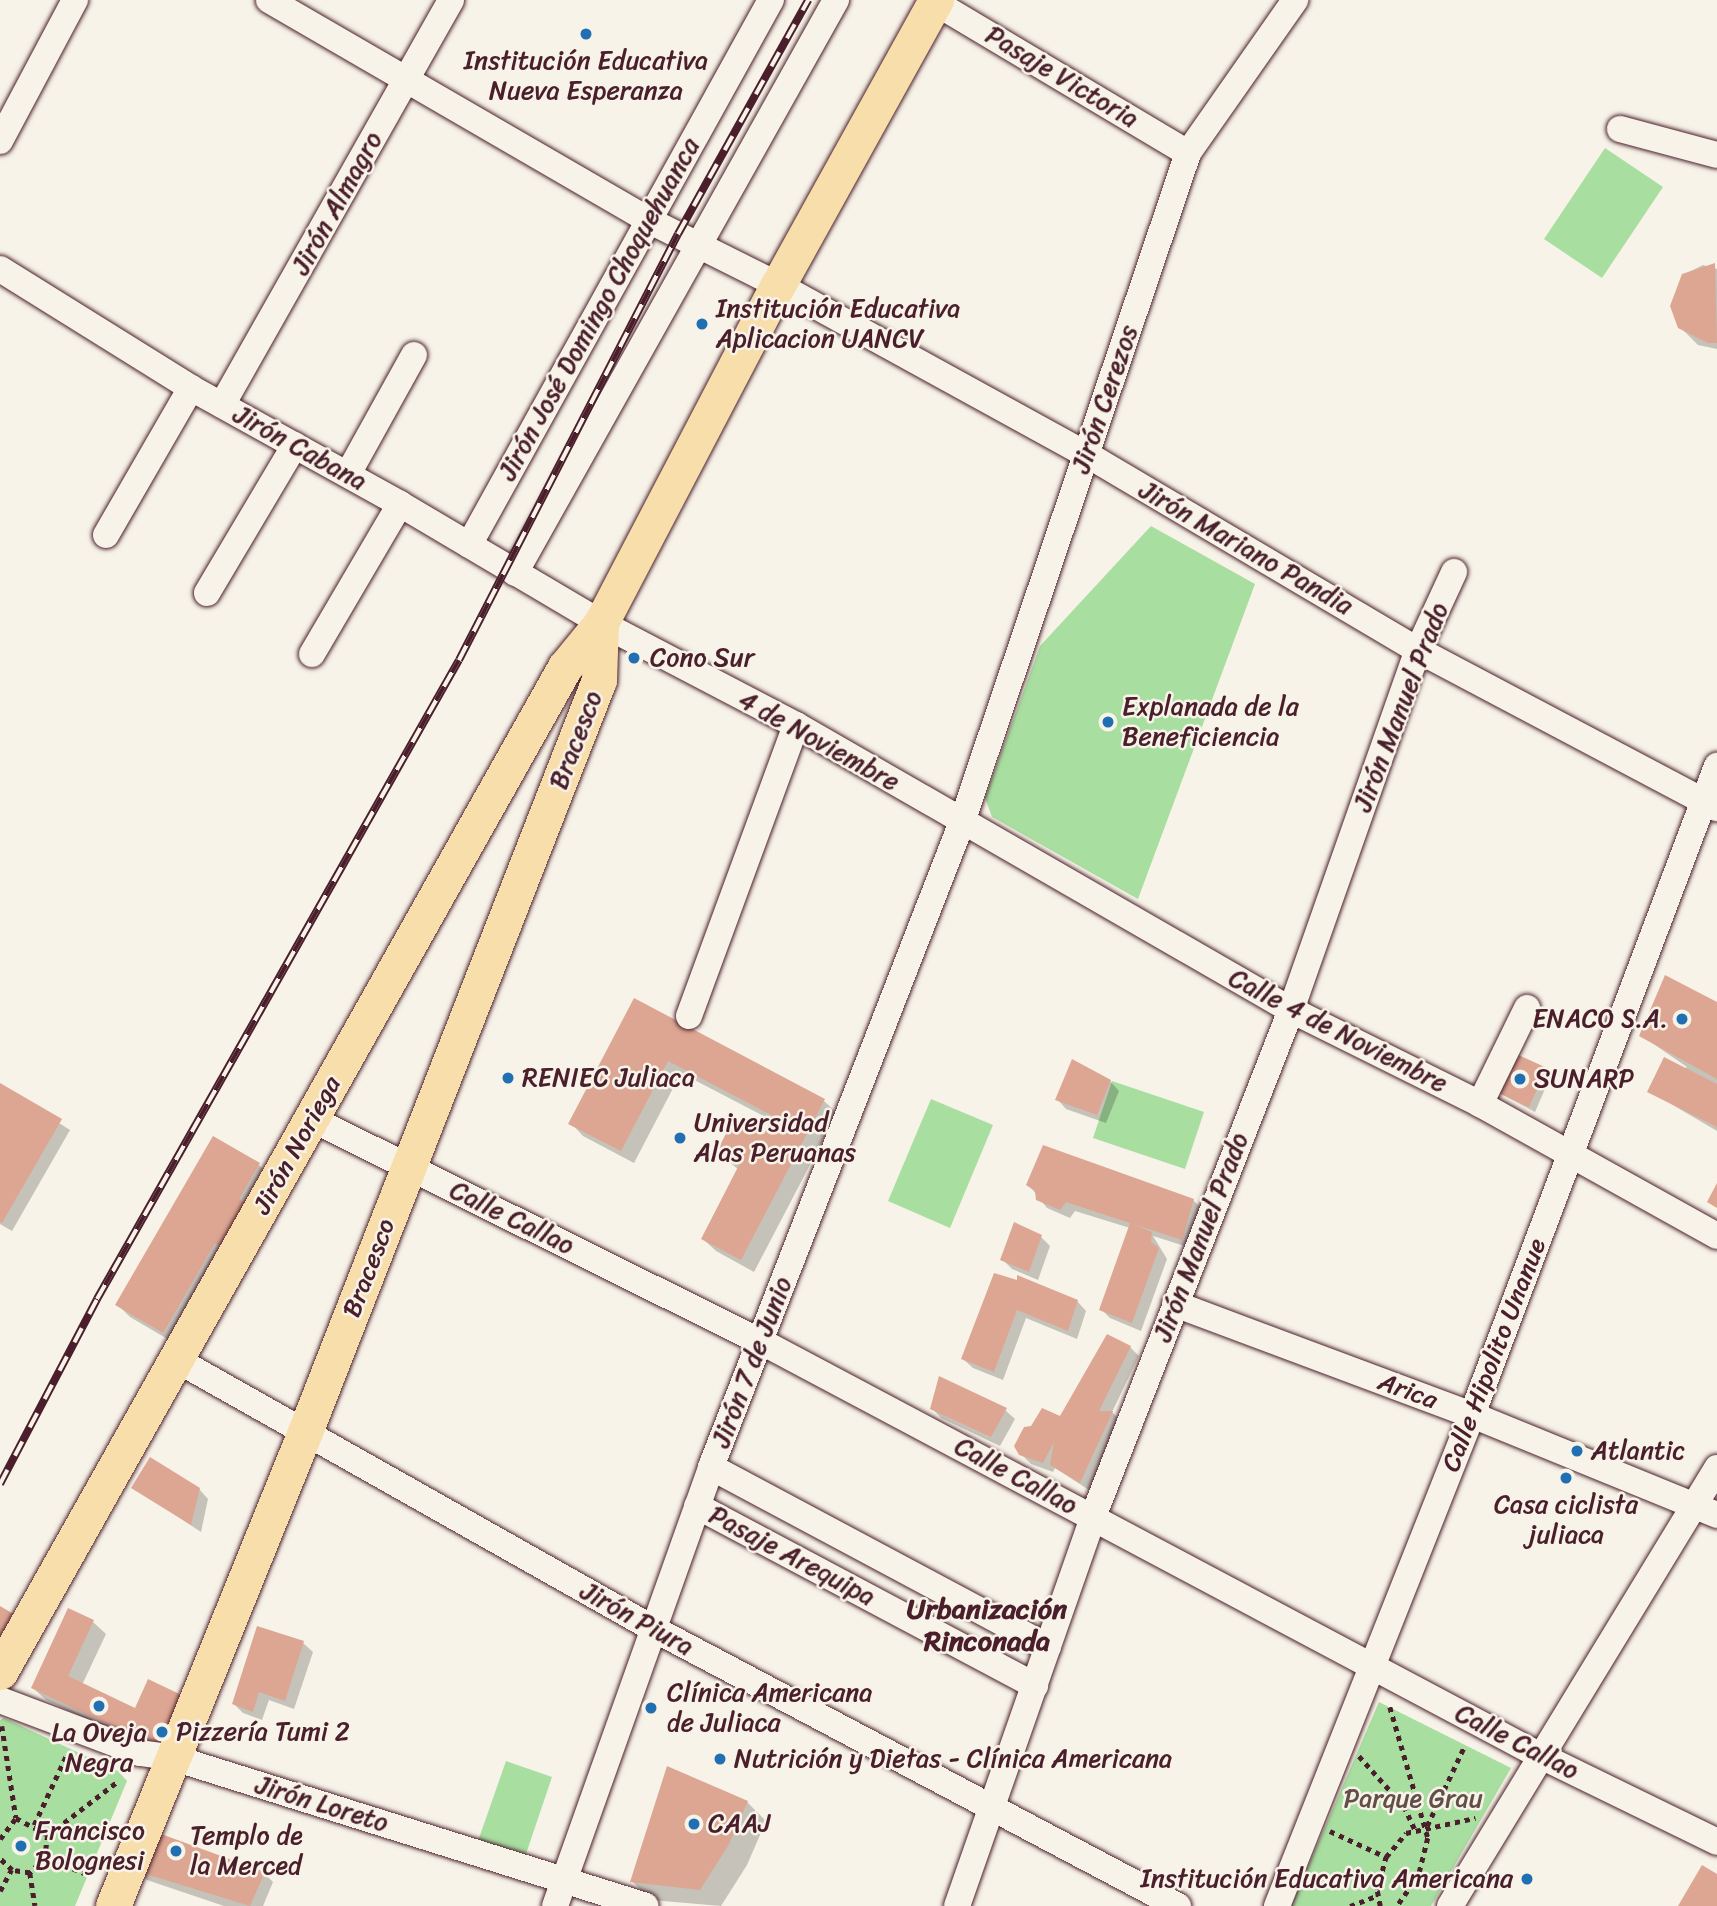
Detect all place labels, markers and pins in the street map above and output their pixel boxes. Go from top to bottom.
marker: Institución Educativa Nueva Esperanza [578,26,594,42]
place label: Institución Educativa Nueva Esperanza [464,45,708,106]
place label: Institución Educativa Aplicacion UANCV [716,293,960,354]
marker: Institución Educativa Aplicacion UANCV [694,316,710,332]
place label: Cono Sur [650,642,754,674]
marker: Cono Sur [624,648,644,668]
place label: Explanada de la Beneficiencia [1122,691,1299,752]
marker: Explanada de la Beneficiencia [1100,714,1116,730]
place label: ENACO S.A. [1530,1003,1668,1035]
marker: ENACO S.A. [1674,1011,1690,1027]
place label: RENIEC Juliaca [522,1062,695,1094]
place label: SUNARP [1534,1063,1634,1095]
marker: RENIEC Juliaca [500,1070,516,1086]
marker: SUNARP [1512,1071,1528,1087]
place label: Universidad Alas Peruanas [694,1107,855,1168]
marker: Universidad Alas Peruanas [672,1130,688,1146]
place label: Atlantic [1591,1435,1686,1467]
marker: Atlantic [1569,1443,1585,1459]
marker: Casa ciclista juliaca [1558,1470,1574,1486]
place label: Casa ciclista juliaca [1493,1489,1639,1550]
place label: Clínica Americana de Juliaca [667,1677,873,1738]
marker: La Oveja Negra [91,1698,107,1714]
marker: Clínica Americana de Juliaca [641,1698,661,1718]
place label: Pizzería Tumi 2 [176,1716,350,1748]
place label: La Oveja Negra [51,1717,147,1778]
marker: Pizzería Tumi 2 [154,1724,170,1740]
place label: Nutrición y Dietas - Clínica Americana [734,1743,1174,1775]
marker: Nutrición y Dietas - Clínica Americana [712,1751,728,1767]
place label: CAAJ [708,1808,770,1840]
place label: Francisco Bolognesi [35,1815,145,1876]
marker: CAAJ [686,1816,702,1832]
place label: Templo de la Merced [190,1820,304,1882]
marker: Francisco Bolognesi [13,1838,29,1854]
marker: Templo de la Merced [168,1843,184,1859]
place label: Institución Educativa Americana [1141,1863,1513,1895]
marker: Institución Educativa Americana [1519,1871,1535,1887]

